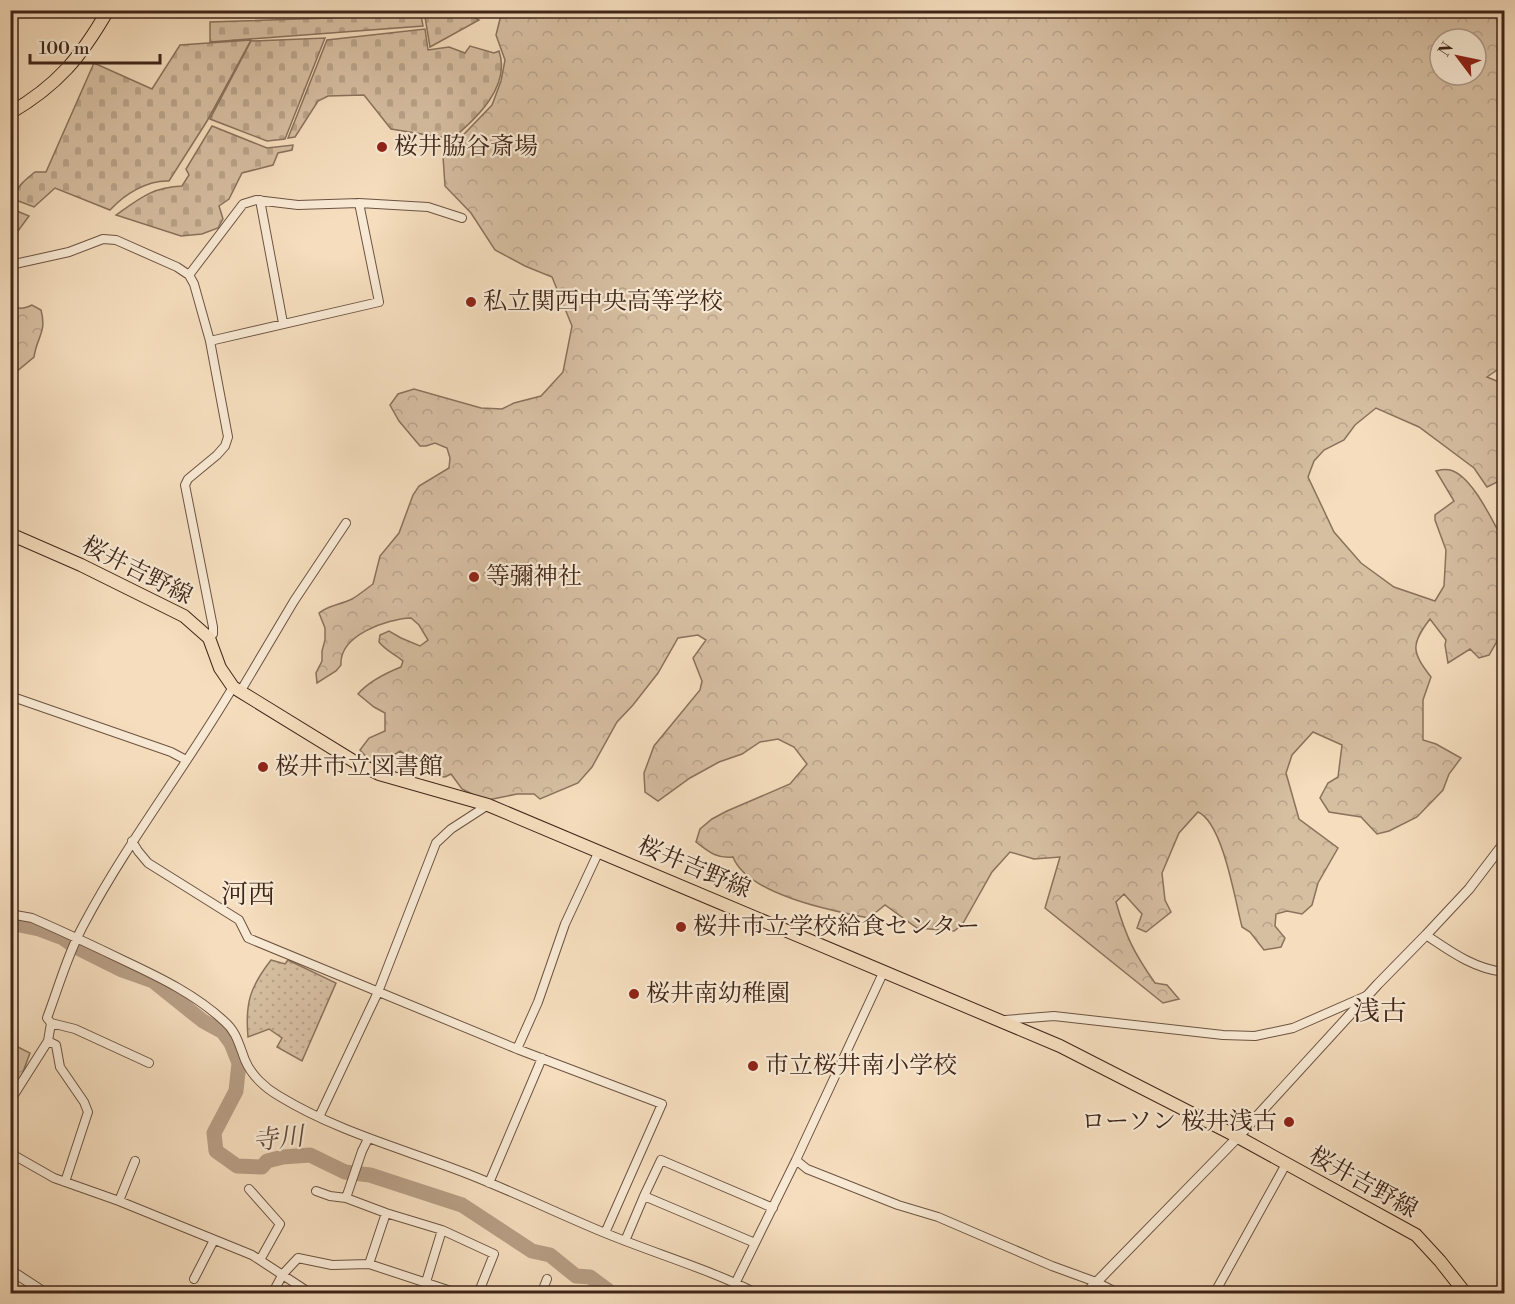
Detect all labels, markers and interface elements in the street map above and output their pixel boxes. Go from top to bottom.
scale bar [30,27,160,65]
north arrow [1428,27,1488,87]
text: 100 m [39,37,90,60]
text: N [1434,39,1458,60]
place label: 桜井脇谷斎場 [394,132,538,162]
marker: 桜井脇谷斎場 [375,140,389,154]
place label: 私立関西中央高等学校 [483,287,723,317]
marker: 私立関西中央高等学校 [464,295,478,309]
street label: 桜井吉野線 [77,530,197,612]
place label: 等彌神社 [486,562,582,592]
marker: 等彌神社 [467,570,481,584]
place label: 桜井市立図書館 [275,752,443,782]
marker: 桜井市立図書館 [256,760,270,774]
street label: 桜井吉野線 [633,831,755,905]
district label: 河西 [221,878,275,912]
place label: 桜井市立学校給食センター [693,912,980,942]
marker: 桜井市立学校給食センター [674,920,688,934]
place label: 桜井南幼稚園 [646,979,790,1009]
marker: 桜井南幼稚園 [627,987,641,1001]
district label: 浅古 [1353,995,1407,1029]
place label: 市立桜井南小学校 [765,1051,957,1081]
marker: 市立桜井南小学校 [746,1059,760,1073]
place label: ローソン 桜井浅古 [1081,1107,1277,1137]
marker: ローソン 桜井浅古 [1282,1115,1296,1129]
water label: 寺川 [250,1120,309,1158]
street label: 桜井吉野線 [1303,1141,1423,1225]

